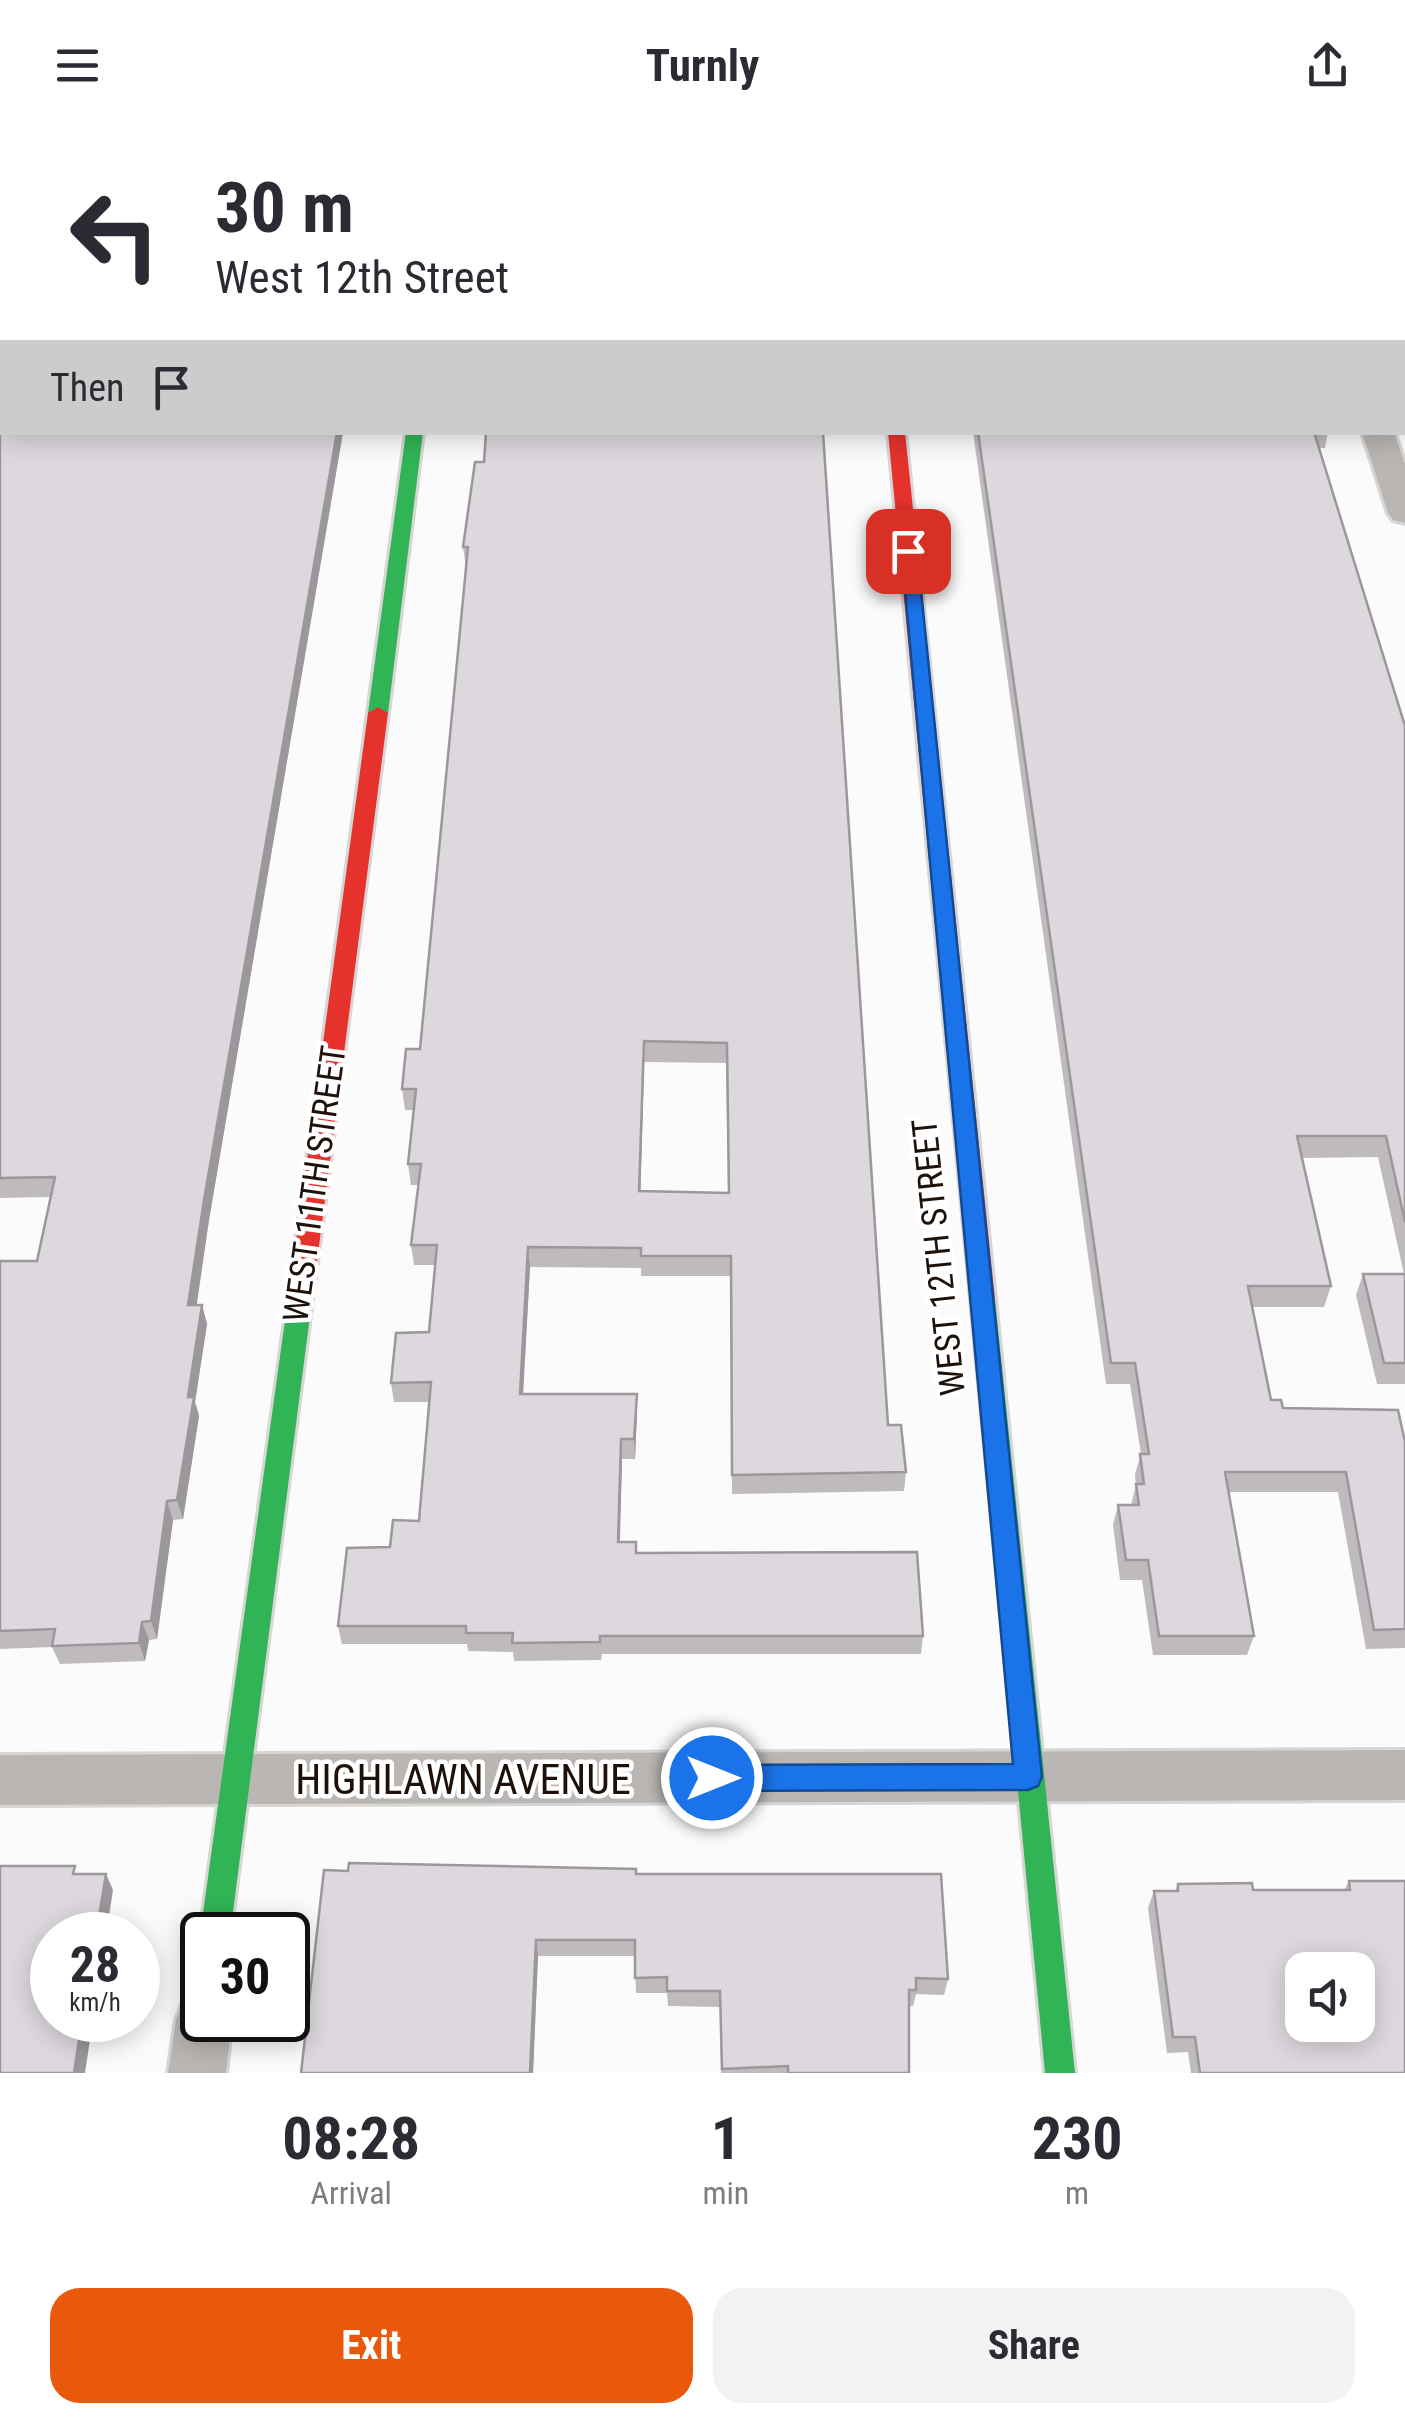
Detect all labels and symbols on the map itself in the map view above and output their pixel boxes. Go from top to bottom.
pin [866,509,951,594]
street label: WEST 11TH STREET [275,1043,355,1325]
street label: WEST 12TH STREET [904,1116,974,1398]
position arrow [660,1726,764,1830]
street label: HIGHLAWN AVENUE [295,1755,631,1804]
speed limit sign: 30 [180,1912,310,2042]

